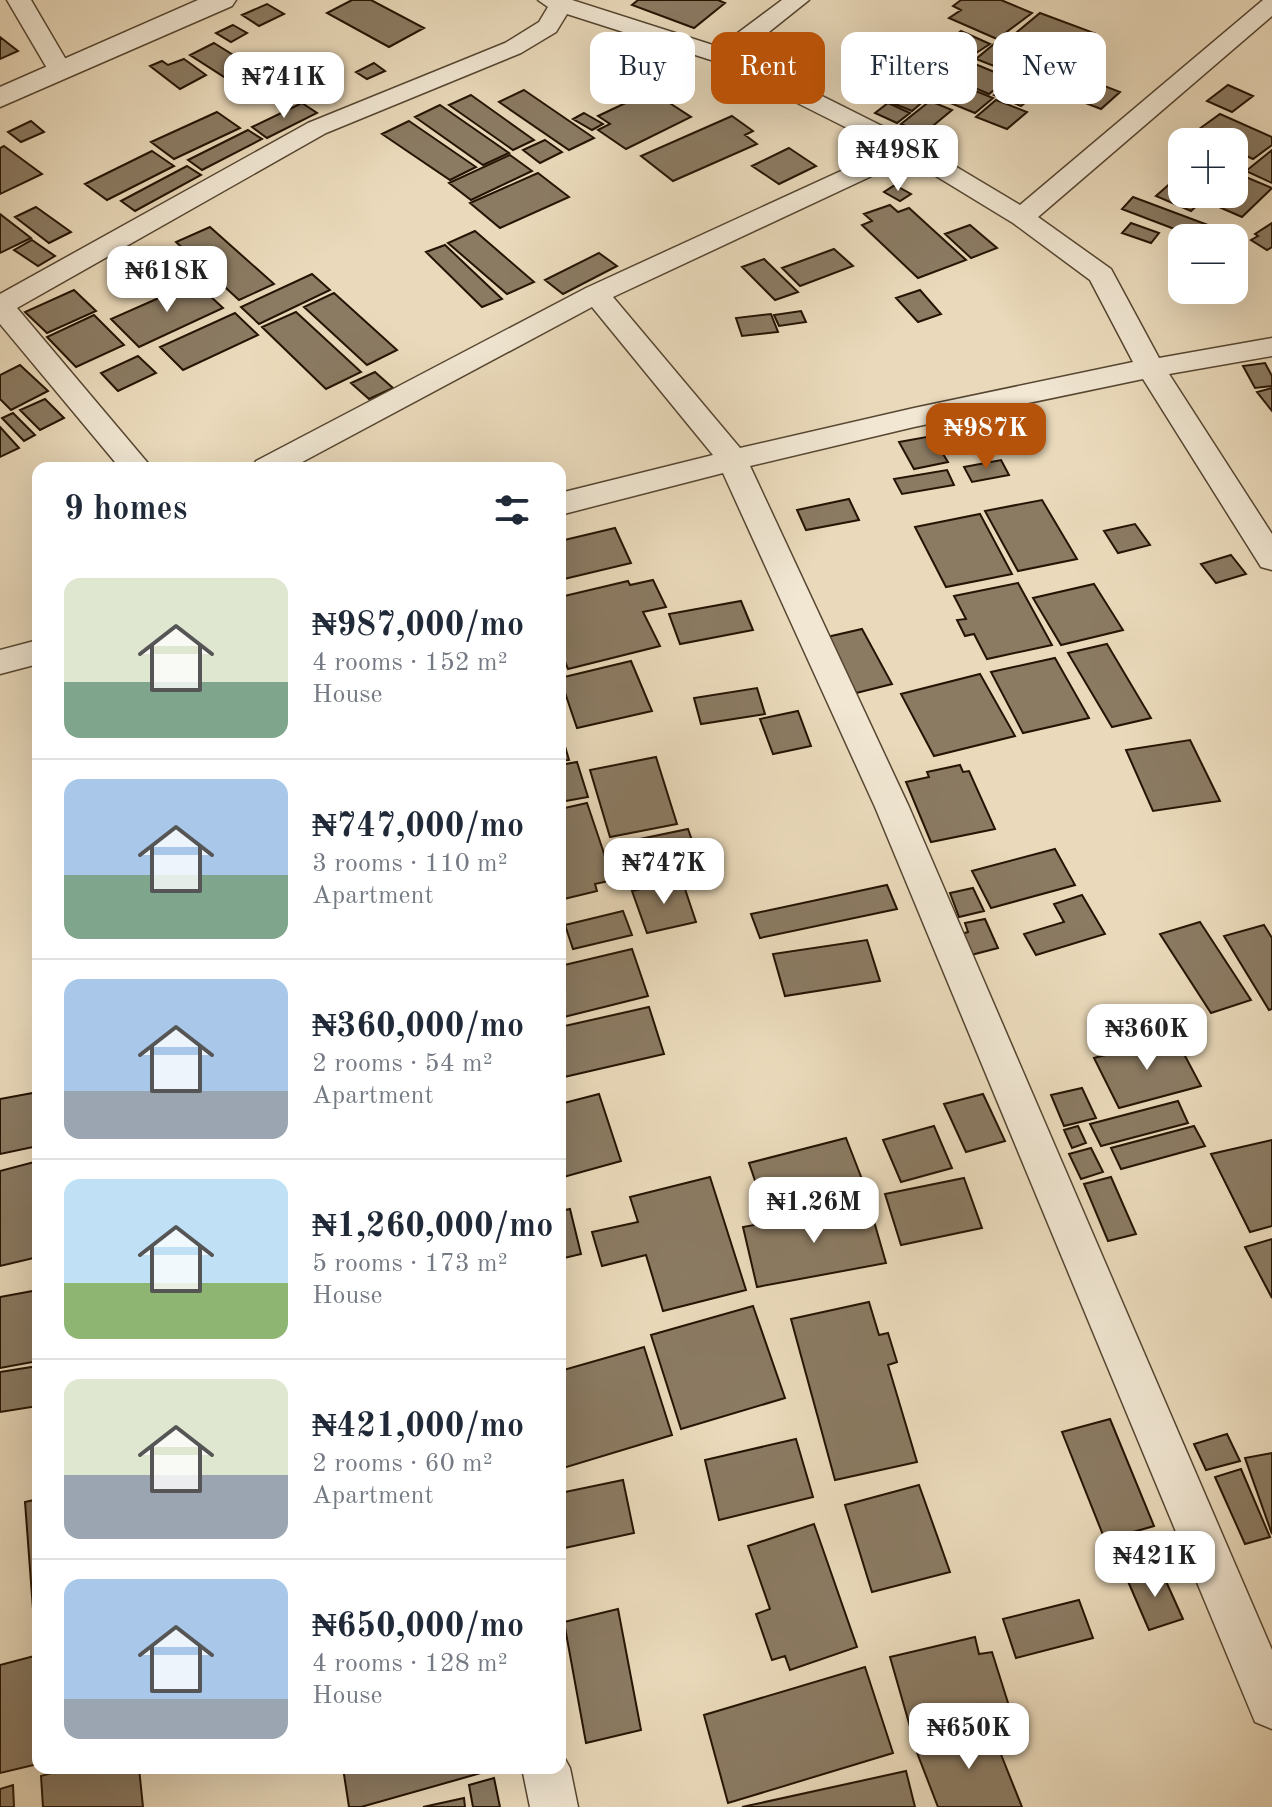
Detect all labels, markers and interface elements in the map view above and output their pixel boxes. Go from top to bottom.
chip: Buy [590,32,695,104]
chip: Rent [711,32,825,104]
chip: Filters [841,32,977,104]
chip: New [993,32,1106,104]
pin: ₦741K [228,52,340,120]
text: ₦741K [242,65,326,91]
pin: ₦498K [842,125,954,193]
map controls [1168,128,1248,304]
button: + [1168,128,1248,208]
text: ₦498K [856,138,940,164]
button: − [1168,224,1248,304]
pin: ₦618K [111,246,223,314]
text: ₦618K [125,259,209,285]
pin: ₦987K [930,403,1042,471]
text: ₦987K [944,416,1028,442]
icon: filters [490,488,534,532]
text: 9 homes [64,493,187,527]
text: ₦987,000/mo [312,609,524,643]
icon: home [128,610,224,706]
text: 4 rooms · 152 m² [312,650,508,676]
text: House [312,682,383,708]
text: ₦747,000/mo [312,810,524,844]
icon: home [128,811,224,907]
pin: ₦747K [608,838,720,906]
text: 3 rooms · 110 m² [312,851,508,877]
text: ₦747K [622,851,706,877]
text: Apartment [312,883,434,909]
pin: ₦360K [1091,1004,1203,1072]
text: ₦360,000/mo [312,1010,524,1044]
icon: home [128,1011,224,1107]
text: ₦360K [1105,1017,1189,1043]
text: 2 rooms · 54 m² [312,1051,493,1077]
text: Apartment [312,1083,434,1109]
pin: ₦1.26M [749,1177,879,1245]
text: ₦1.26M [767,1190,861,1216]
text: ₦1,260,000/mo [312,1210,553,1244]
icon: home [128,1211,224,1307]
text: 5 rooms · 173 m² [312,1251,508,1277]
text: House [312,1283,383,1309]
text: ₦421,000/mo [312,1410,524,1444]
icon: home [128,1411,224,1507]
text: 2 rooms · 60 m² [312,1451,493,1477]
text: Apartment [312,1483,434,1509]
pin: ₦421K [1099,1531,1211,1599]
text: ₦421K [1113,1544,1197,1570]
text: ₦650,000/mo [312,1610,524,1644]
icon: home [128,1611,224,1707]
text: 4 rooms · 128 m² [312,1651,508,1677]
text: House [312,1683,383,1709]
pin: ₦650K [913,1703,1025,1771]
text: ₦650K [927,1716,1011,1742]

